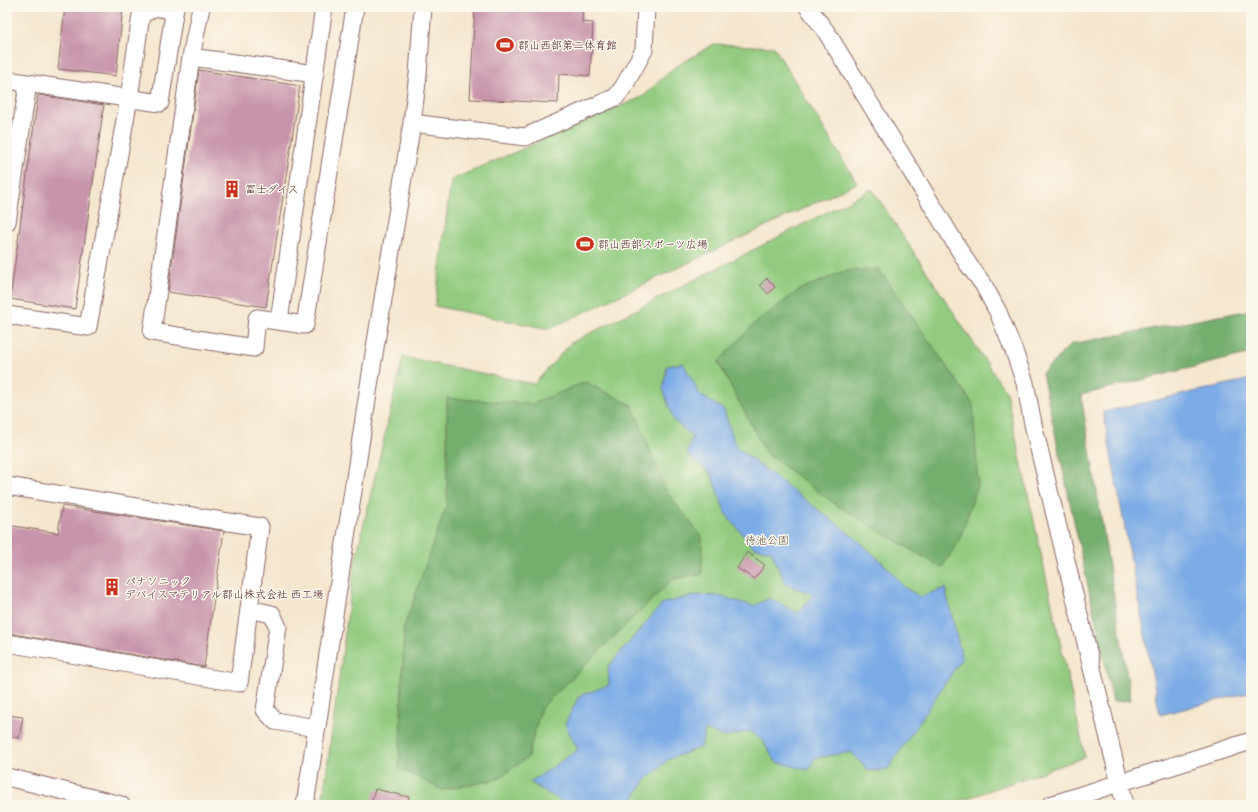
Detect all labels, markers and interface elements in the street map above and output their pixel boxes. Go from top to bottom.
sports icon: 郡山西部第二体育館 [495,35,515,55]
place label: 郡山西部第二体育館 [518,39,617,52]
building icon: 冨士ダイス [222,179,242,199]
place label: 冨士ダイス [245,183,298,196]
sports icon: 郡山西部スポーツ広場 [575,234,595,254]
place label: 郡山西部スポーツ広場 [598,238,708,251]
park label: 待池公園 [745,534,789,547]
place label: パナソニック デバイスマテリアル郡山株式会社 西工場 [125,575,323,601]
building icon: パナソニック デバイスマテリアル郡山株式会社 西工場 [102,577,122,597]

